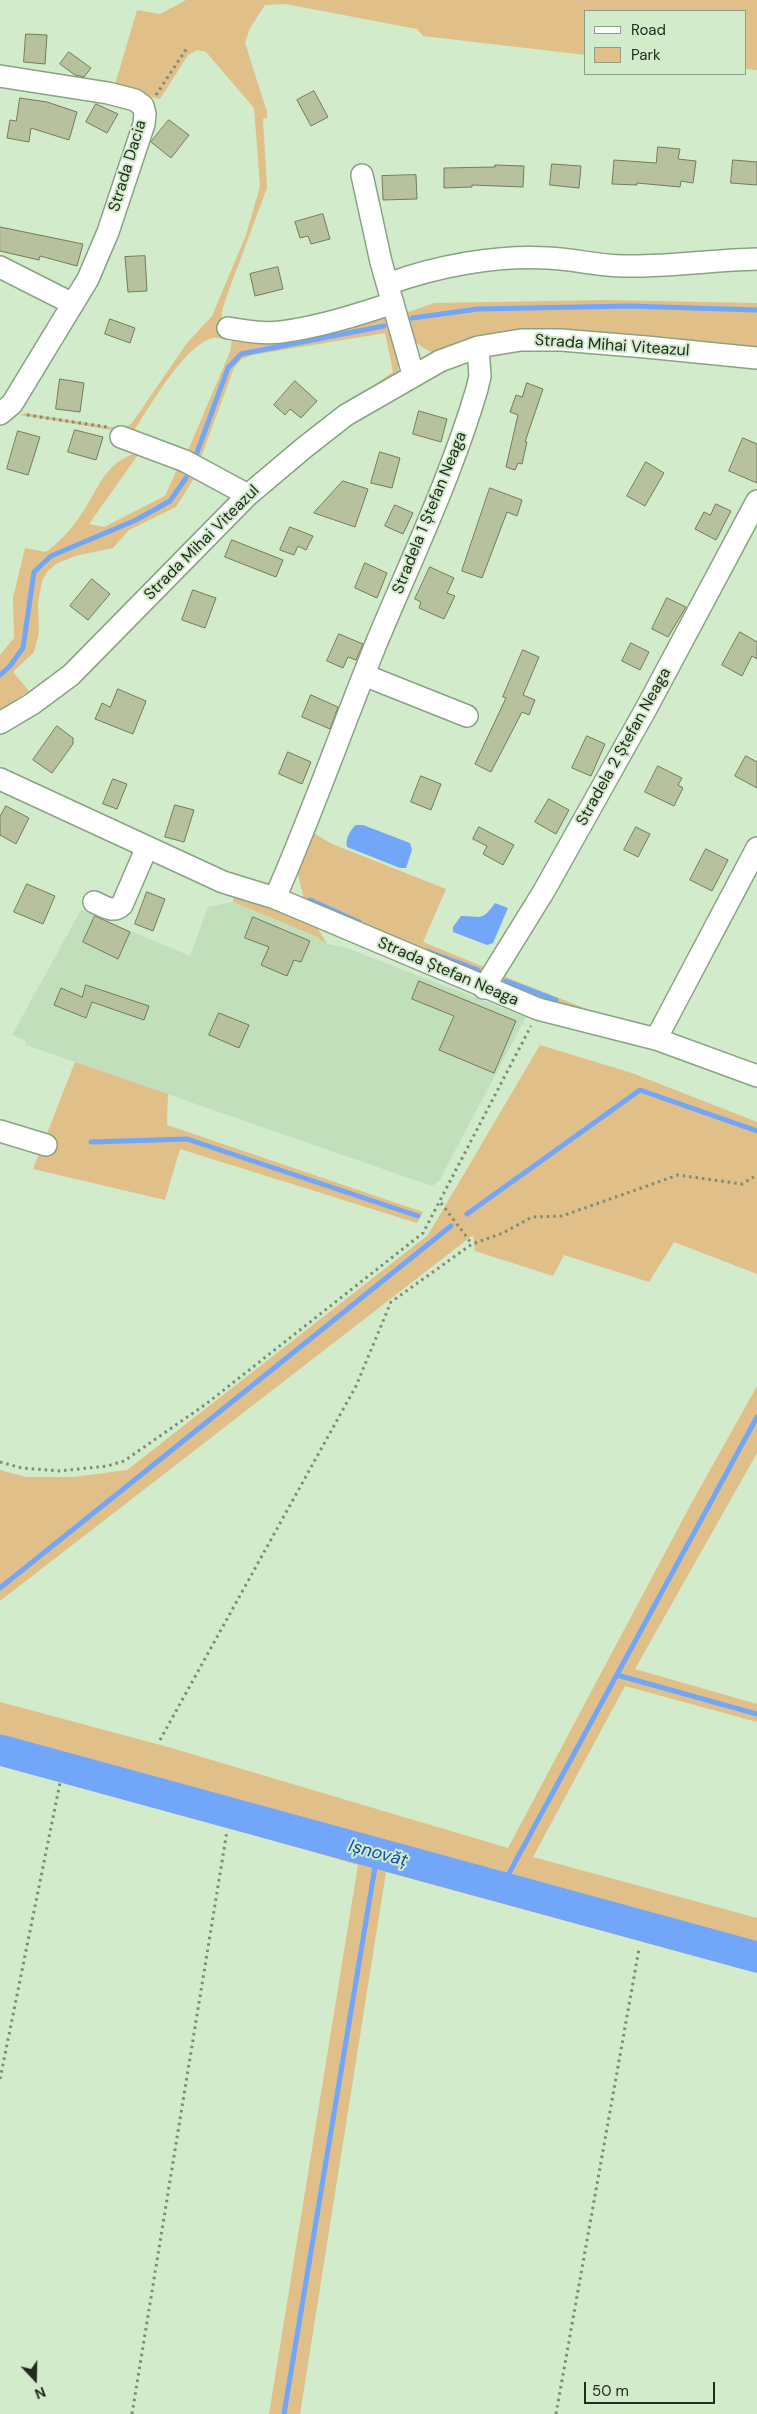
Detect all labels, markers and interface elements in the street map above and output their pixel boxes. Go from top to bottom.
legend [584,10,747,75]
text: Road [631,20,666,40]
text: Park [631,45,661,65]
street label: Strada Dacia [105,118,151,214]
street label: Strada Mihai Viteazul [534,331,690,361]
street label: Stradela 1 Ștefan Neaga [389,429,471,597]
street label: Strada Mihai Viteazul [140,481,264,605]
street label: Stradela 2 Ștefan Neaga [573,665,675,829]
street label: Strada Ștefan Neaga [375,934,521,1010]
water label: Ișnovăț [346,1836,410,1872]
north arrow [10,2354,60,2404]
scale bar [587,2372,718,2404]
text: 50 m [592,2381,629,2401]
text: N [32,2383,48,2403]

